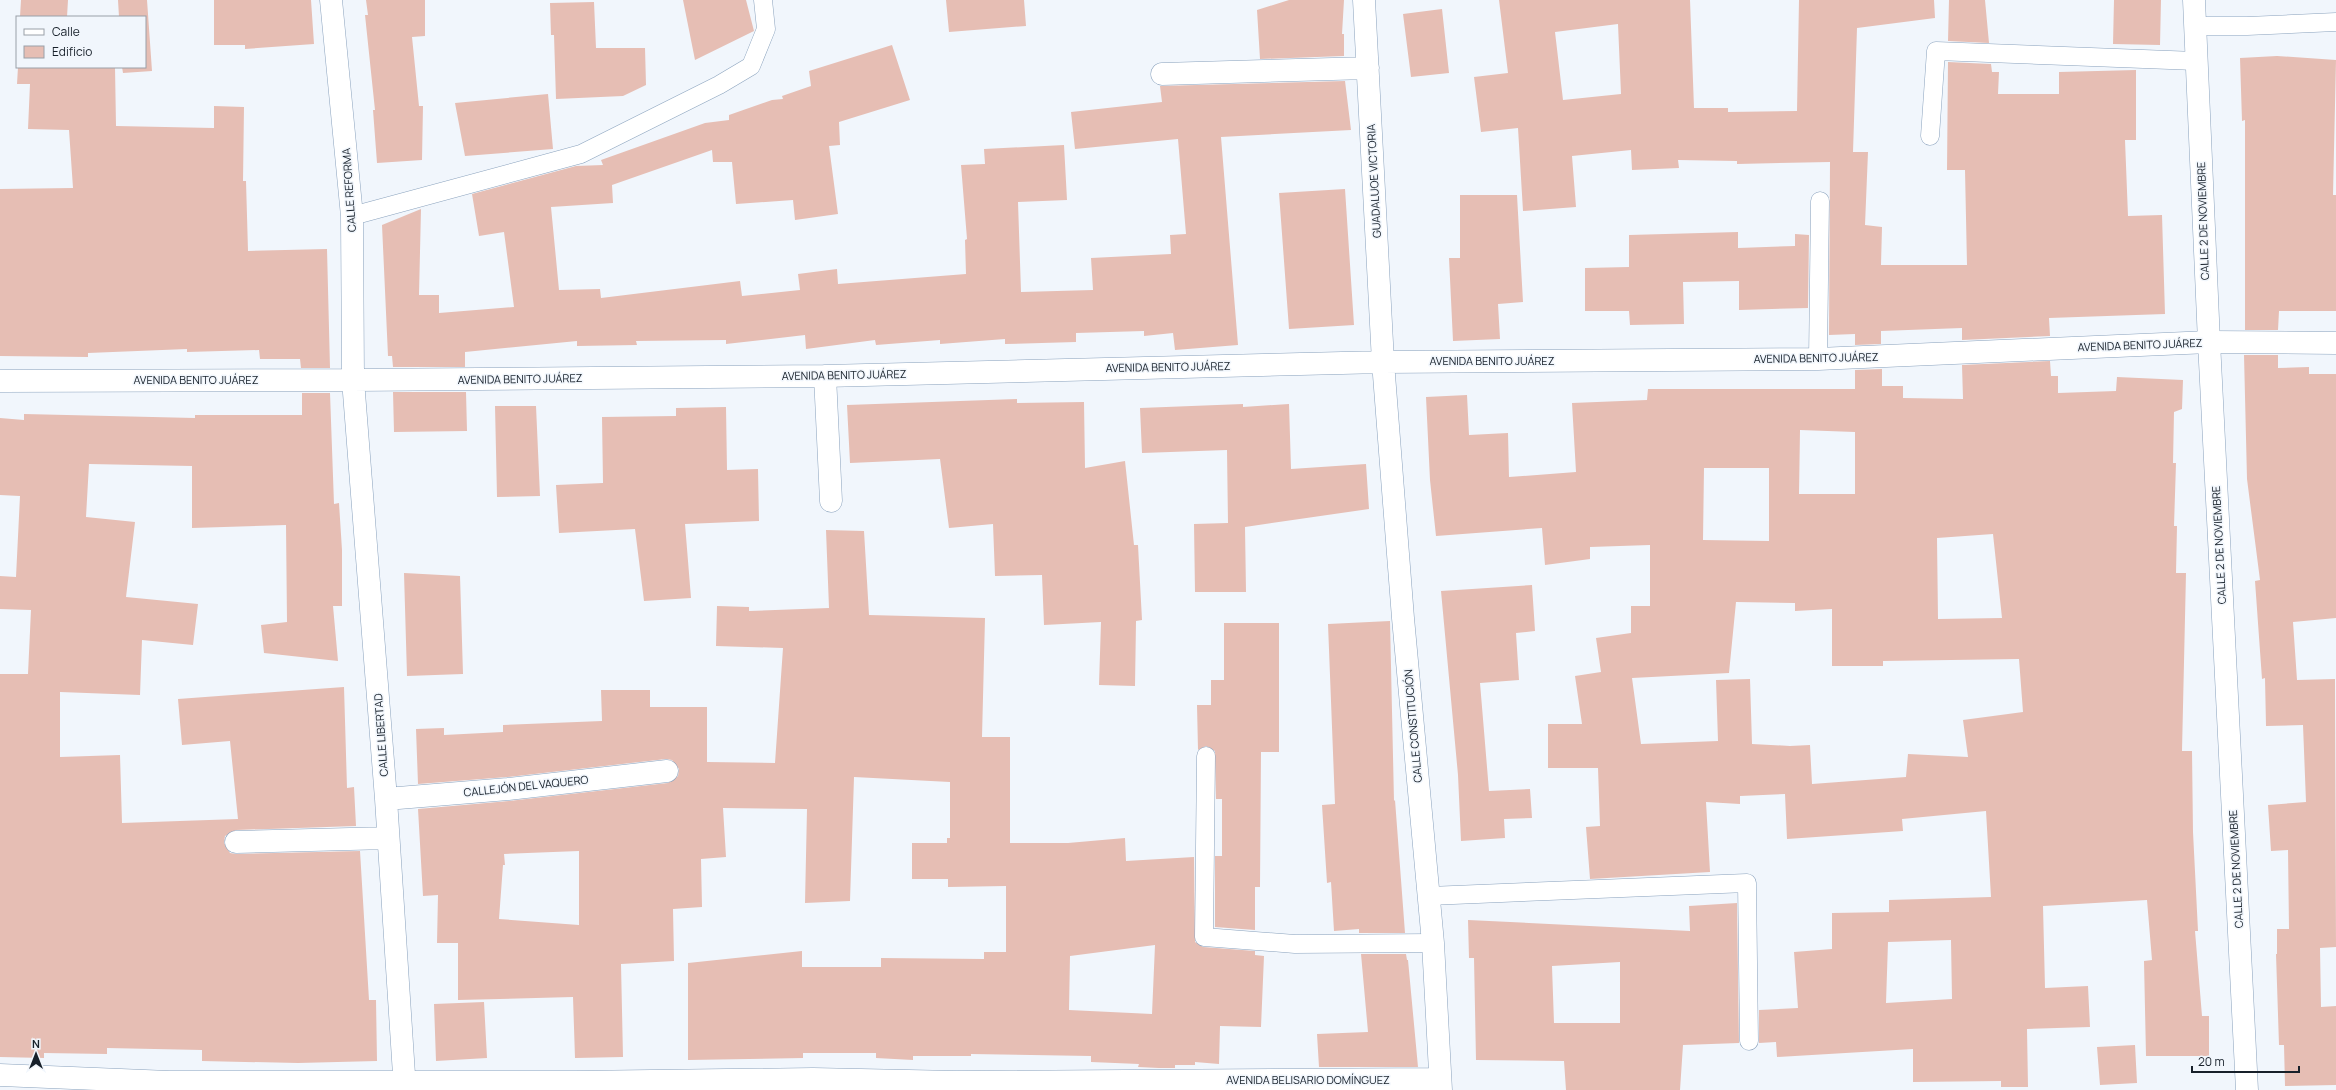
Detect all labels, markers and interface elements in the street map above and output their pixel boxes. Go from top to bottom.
legend [16,16,146,68]
text: Calle [52,23,80,40]
text: Edificio [52,43,92,60]
street label: GUADALUOE VICTORIA [1363,124,1384,238]
street label: CALLE REFORMA [338,148,359,233]
street label: CALLE 2 DE NOVIEMBRE [2193,162,2212,280]
street label: AVENIDA BENITO JUÁREZ [2077,335,2203,354]
street label: AVENIDA BENITO JUÁREZ [1753,349,1879,366]
street label: AVENIDA BENITO JUÁREZ [1430,353,1555,368]
street label: AVENIDA BENITO JUÁREZ [1105,358,1231,375]
street label: AVENIDA BENITO JUÁREZ [781,366,907,383]
street label: AVENIDA BENITO JUÁREZ [457,370,583,387]
street label: AVENIDA BENITO JUÁREZ [134,372,259,387]
street label: CALLE 2 DE NOVIEMBRE [2208,485,2229,605]
street label: CALLE CONSTITUCIÓN [1400,669,1425,783]
street label: CALLE LIBERTAD [370,693,391,777]
street label: CALLEJÓN DEL VAQUERO [463,771,589,800]
street label: CALLE 2 DE NOVIEMBRE [2225,809,2246,929]
north arrow [16,1034,56,1074]
text: N [32,1036,40,1051]
scale bar [2192,1048,2299,1074]
text: 20 m [2198,1053,2225,1070]
street label: AVENIDA BELISARIO DOMÍNGUEZ [1226,1072,1390,1087]

